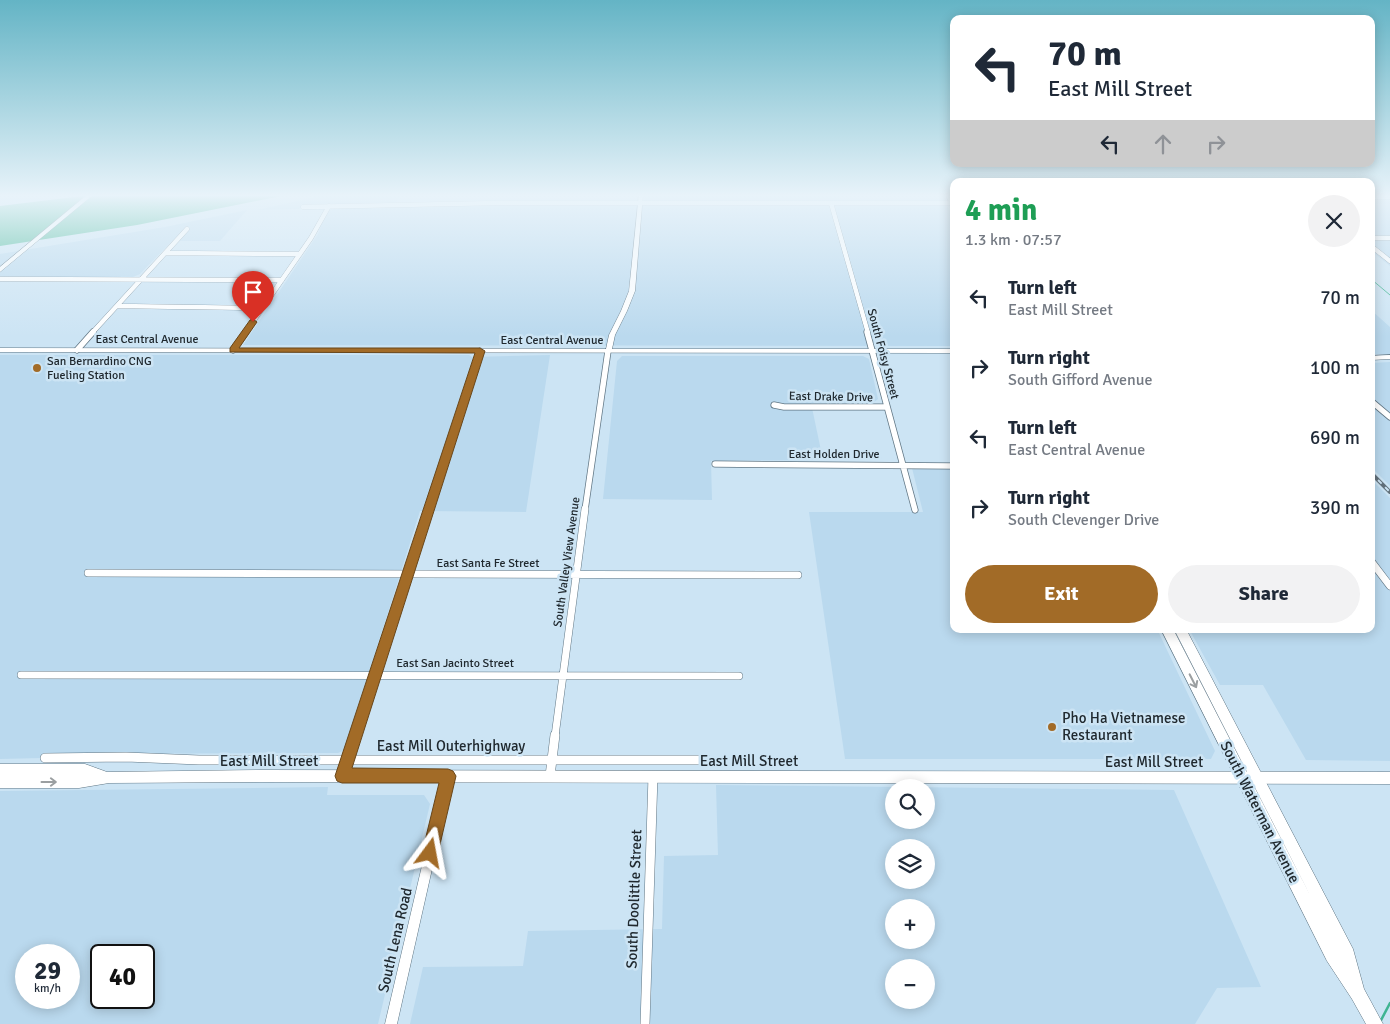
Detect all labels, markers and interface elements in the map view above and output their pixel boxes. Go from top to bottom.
text: 70 m [1048,32,1122,75]
icon: left [965,35,1030,100]
text: East Mill Street [1048,75,1192,102]
icon: left [1096,130,1124,158]
icon: ahead [1149,130,1177,158]
icon: right [1202,130,1230,158]
text: 4 min [965,192,1037,229]
button: close [1308,195,1360,247]
text: 1.3 km · 07:57 [965,230,1062,250]
pin [232,271,274,322]
text: Turn left [1008,276,1077,300]
icon: arrive [239,278,267,306]
icon: left [965,284,993,312]
text: 70 m [1320,286,1360,310]
text: East Mill Street [1008,300,1113,320]
street label: South Foisy Street [864,307,902,401]
street label: East Central Avenue [96,332,198,347]
street label: East Central Avenue [501,333,603,348]
text: Turn right [1008,346,1090,370]
place label: San Bernardino CNG Fueling Station [47,354,152,383]
icon: right [965,354,993,382]
text: 100 m [1310,356,1360,380]
marker: San Bernardino CNG Fueling Station [31,362,43,374]
text: South Gifford Avenue [1008,370,1153,390]
street label: East Drake Drive [789,389,873,405]
text: Turn left [1008,416,1077,440]
icon: left [965,424,993,452]
text: 690 m [1310,426,1360,450]
text: East Central Avenue [1008,440,1145,460]
street label: East Holden Drive [788,447,880,462]
text: Turn right [1008,486,1090,510]
icon: right [965,494,993,522]
street label: South Valley View Avenue [550,496,584,628]
text: 390 m [1310,496,1360,520]
text: South Clevenger Drive [1008,510,1159,530]
street label: East Santa Fe Street [437,556,539,571]
button: Exit [965,565,1158,623]
button: Share [1168,565,1360,623]
street label: East San Jacinto Street [396,656,514,671]
one-way arrow [1189,673,1198,688]
place label: Pho Ha Vietnamese Restaurant [1062,709,1186,744]
marker: Pho Ha Vietnamese Restaurant [1046,721,1058,733]
street label: East Mill Outerhighway [377,737,525,755]
street label: South Waterman Avenue [1216,738,1304,886]
street label: East Mill Street [220,752,318,770]
street label: East Mill Street [700,752,798,770]
street label: East Mill Street [1105,753,1203,771]
one-way arrow [40,777,56,787]
map controls [885,779,935,1009]
button: search [885,779,935,829]
position arrow [403,826,455,878]
street label: South Doolittle Street [623,829,645,969]
button: layers [885,839,935,889]
street label: South Lena Road [374,886,416,994]
button: + [885,899,935,949]
speed limit sign: 40 [90,944,155,1009]
text: 29 [34,955,61,986]
button: − [885,959,935,1009]
text: km/h [34,981,61,996]

